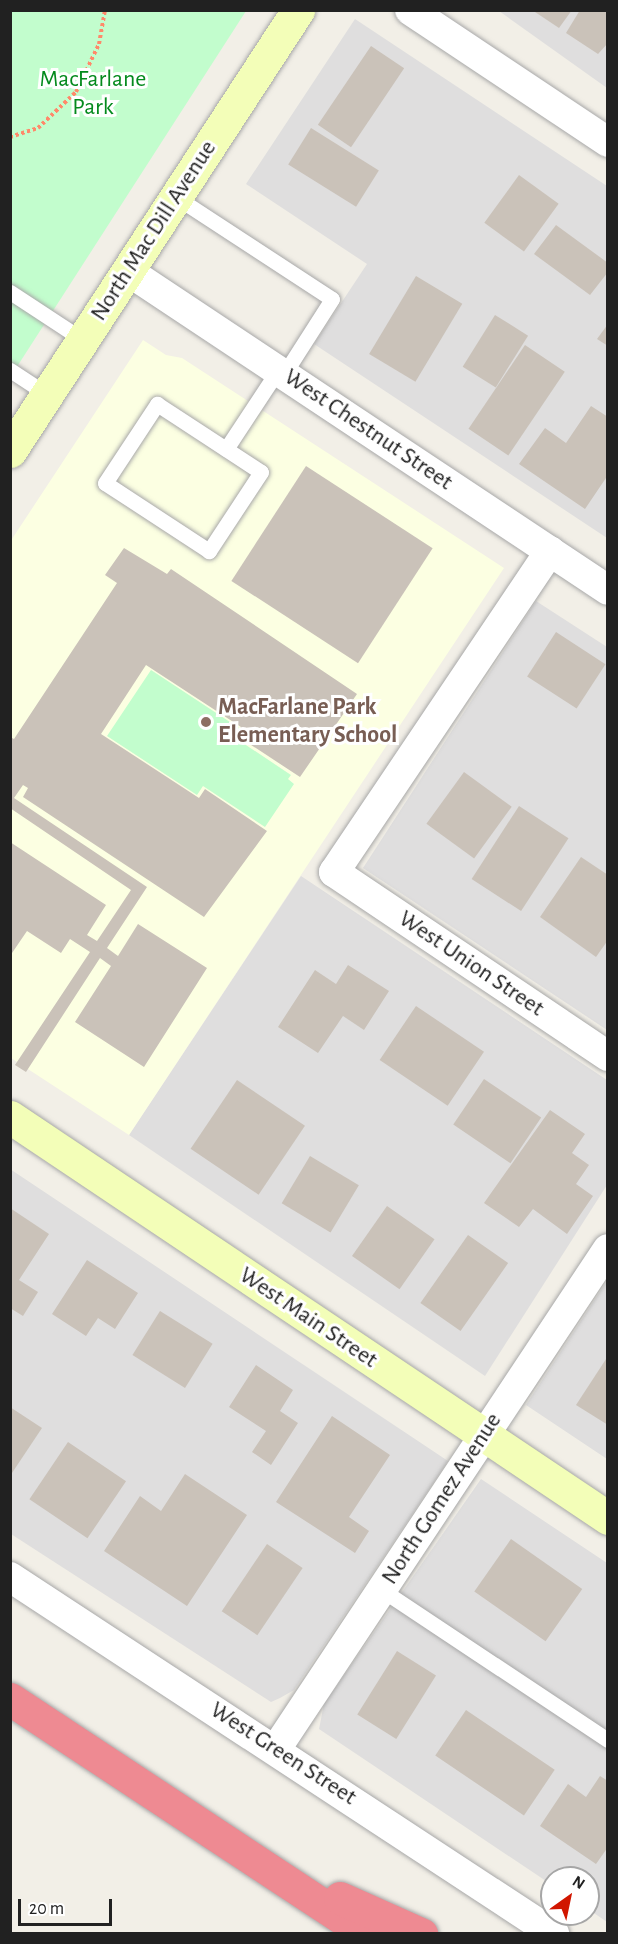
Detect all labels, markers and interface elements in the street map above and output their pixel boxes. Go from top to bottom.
park label: MacFarlane Park [40,66,146,122]
street label: North Mac Dill Avenue [85,135,223,327]
street label: West Chestnut Street [278,363,458,497]
place label: MacFarlane Park Elementary School [218,694,397,750]
marker: MacFarlane Park Elementary School [199,715,213,729]
street label: West Union Street [393,905,549,1023]
street label: West Main Street [233,1261,383,1375]
street label: North Gomez Avenue [376,1408,508,1590]
street label: West Green Street [204,1696,362,1812]
north arrow [540,1866,600,1926]
text: N [570,1873,588,1892]
scale bar [21,1887,116,1925]
text: 20 m [29,1900,64,1918]

